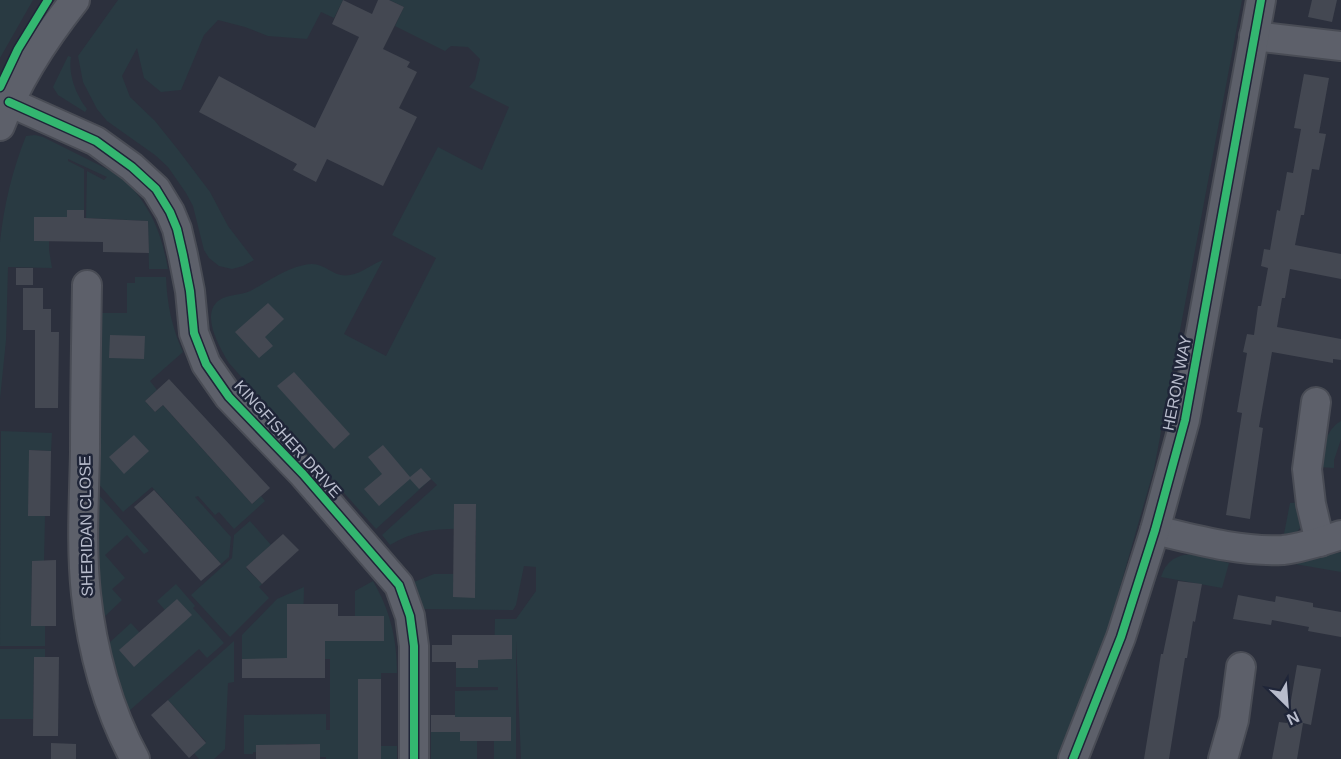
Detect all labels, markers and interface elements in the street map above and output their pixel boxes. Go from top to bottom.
street label: HERON WAY [1159,334,1195,432]
street label: KINGFISHER DRIVE [231,377,345,501]
street label: SHERIDAN CLOSE [76,455,96,597]
north arrow [1257,675,1317,735]
text: N [1284,708,1302,728]

